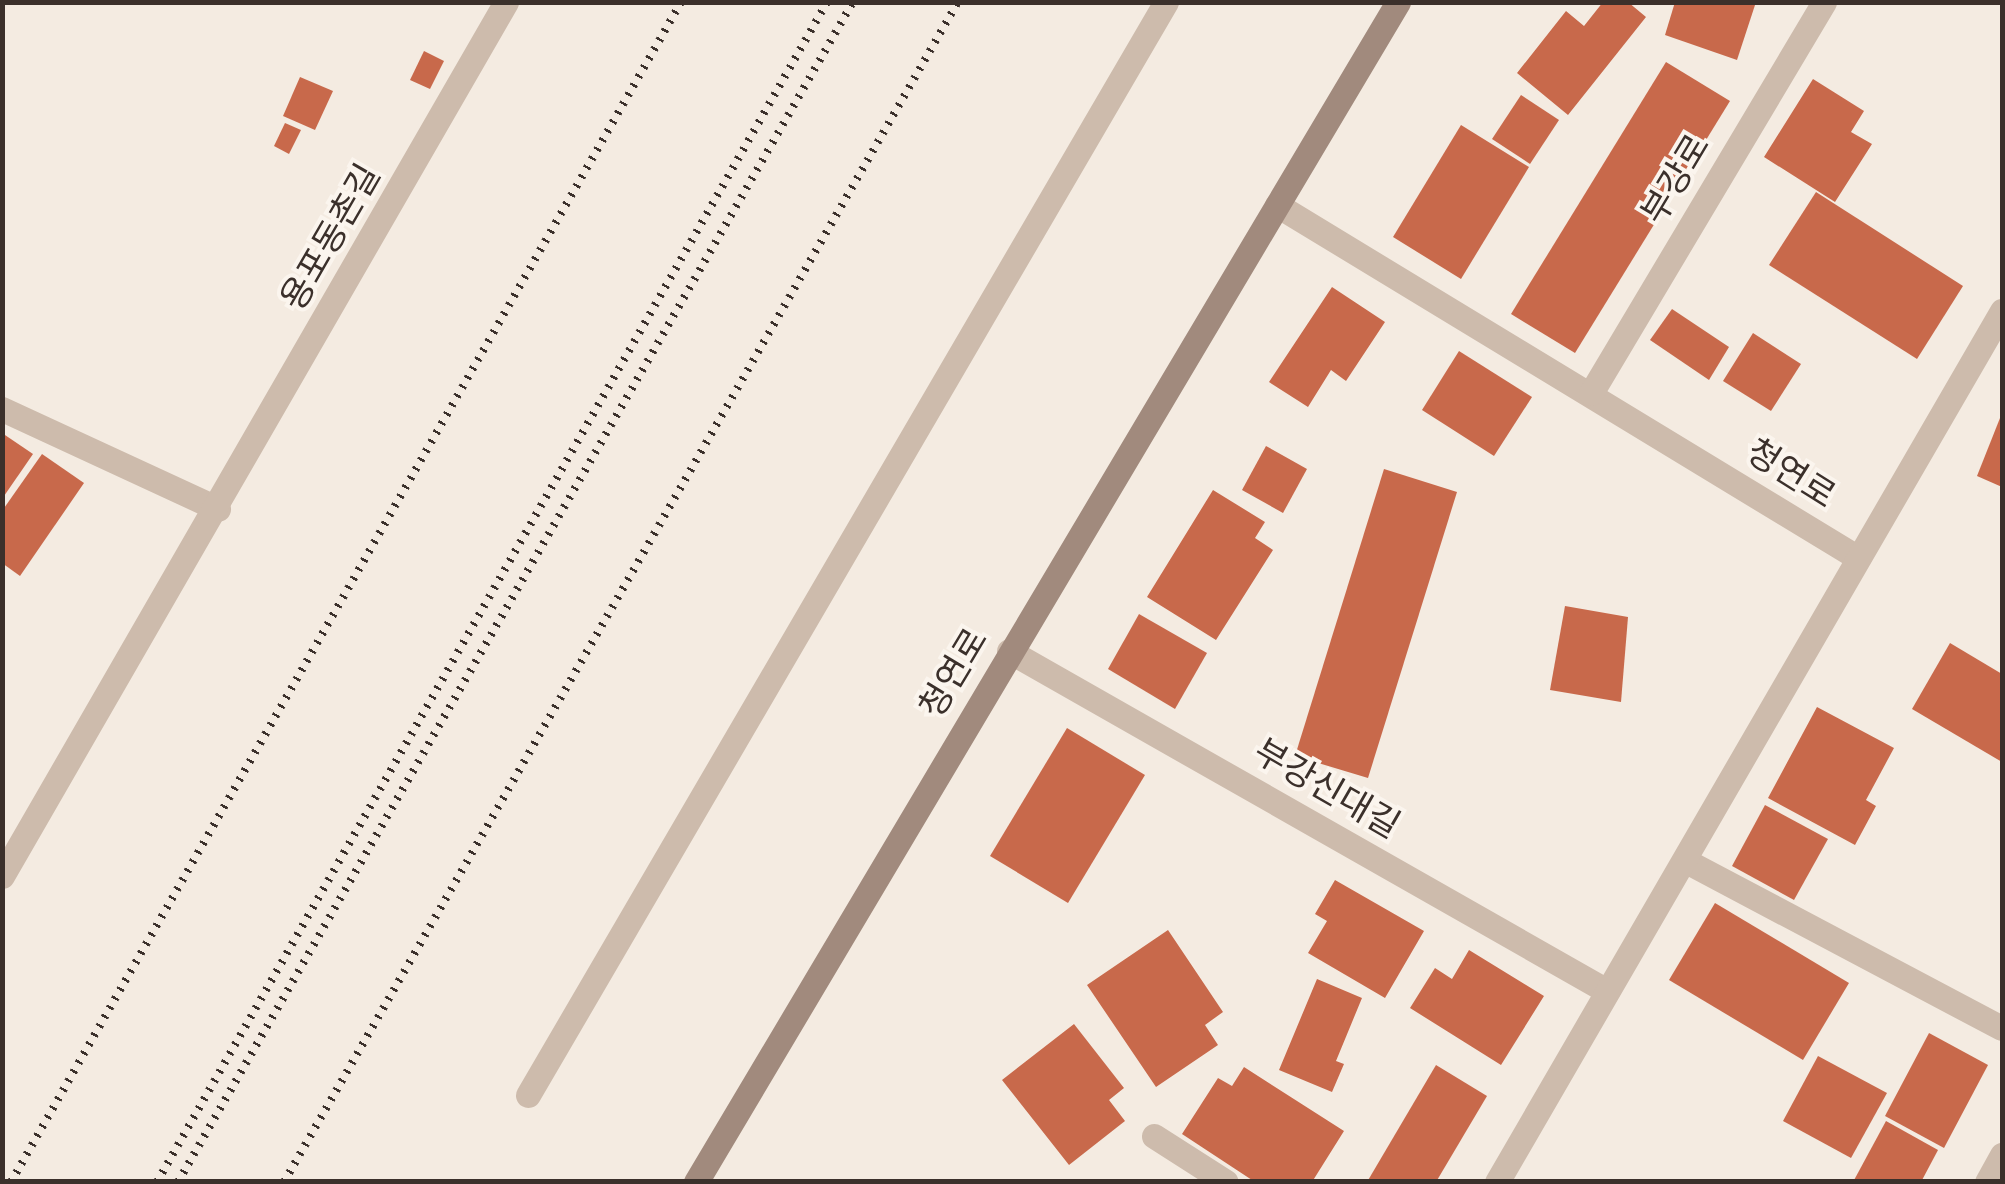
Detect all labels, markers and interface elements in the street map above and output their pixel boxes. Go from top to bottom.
street label: 부강로 [1634,128,1720,232]
street label: 용포동촌길 [274,158,390,318]
street label: 청연로 [1738,432,1842,518]
street label: 청연로 [912,622,998,726]
street label: 부강신대길 [1246,732,1406,848]

